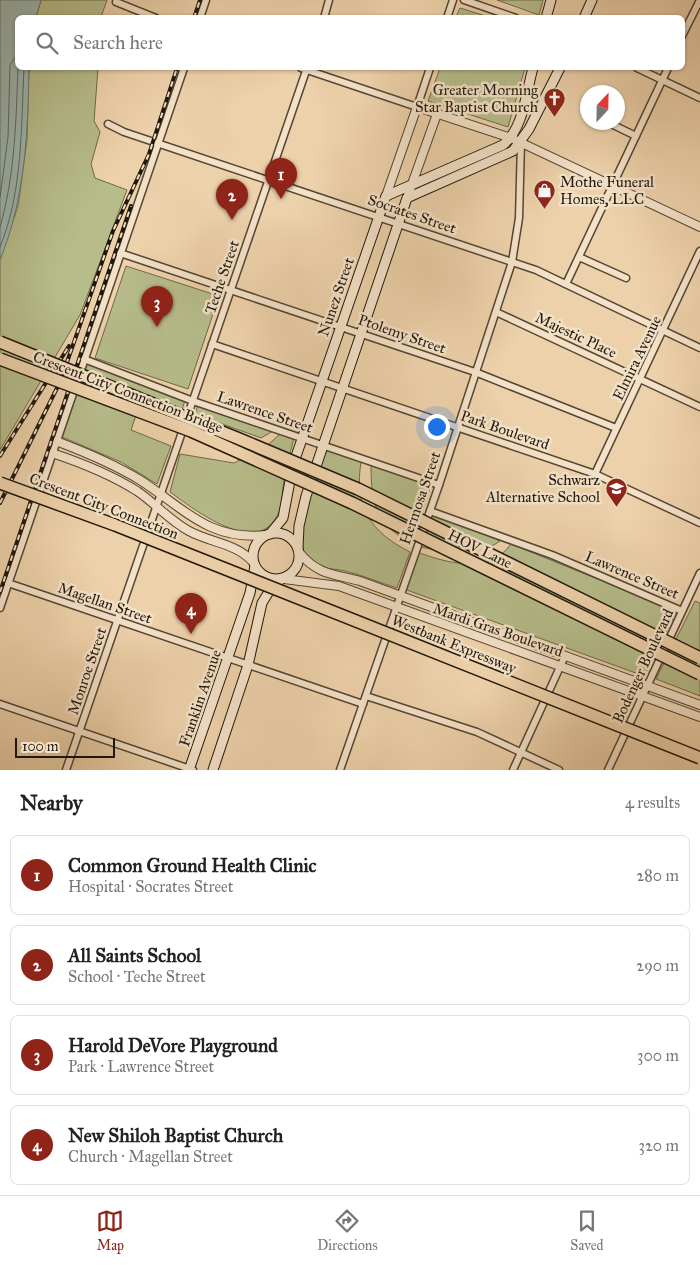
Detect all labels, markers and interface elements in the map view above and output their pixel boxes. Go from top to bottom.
search box [15,15,685,70]
icon: search [33,29,61,57]
text: Search here [73,31,163,54]
place label: Greater Morning Star Baptist Church [415,81,539,116]
north arrow [580,85,625,130]
church icon: Greater Morning Star Baptist Church [542,87,566,118]
pin: 1 [265,158,297,199]
place label: Mothe Funeral Homes, LLC [560,173,655,208]
pin: 2 [216,179,248,220]
shop icon: Mothe Funeral Homes, LLC [532,179,556,210]
street label: Socrates Street [366,190,459,238]
street label: Teche Street [201,237,243,316]
street label: Nunez Street [314,255,358,339]
pin: 3 [141,286,173,327]
street label: Majestic Place [532,308,620,362]
street label: Ptolemy Street [356,311,449,358]
street label: Elmira Avenue [609,313,665,403]
street label: Crescent City Connection Bridge [31,347,225,437]
street label: Lawrence Street [215,387,316,437]
street label: Park Boulevard [458,406,552,454]
your location [424,414,450,440]
street label: Hermosa Street [396,448,445,547]
street label: Crescent City Connection [27,469,181,543]
place label: Schwarz Alternative School [485,471,601,506]
school or university icon: Schwarz Alternative School [604,477,628,508]
street label: HOV Lane [445,526,515,572]
street label: Lawrence Street [582,547,682,603]
street label: Magellan Street [56,579,155,628]
pin: 4 [175,593,207,634]
street label: Mardi Gras Boulevard [431,599,566,661]
street label: Bodenger Boulevard [609,606,678,726]
street label: Westbank Expressway [389,611,520,678]
street label: Monroe Street [64,624,111,717]
street label: Franklin Avenue [175,647,225,749]
scale bar [15,735,115,758]
text: 100 m [22,738,59,755]
text: Nearby [20,790,83,816]
text: 4 results [625,793,680,812]
text: Common Ground Health Clinic [68,854,317,877]
text: 1 [34,866,40,885]
text: 280 m [636,866,679,885]
text: Hospital · Socrates Street [68,877,233,896]
text: All Saints School [68,944,201,967]
text: 2 [33,956,41,975]
text: 290 m [636,956,679,975]
text: School · Teche Street [68,967,206,986]
text: Harold DeVore Playground [68,1034,278,1057]
text: 3 [34,1046,40,1065]
text: 300 m [637,1046,679,1065]
text: Park · Lawrence Street [68,1057,214,1076]
text: New Shiloh Baptist Church [68,1124,283,1147]
text: 4 [33,1136,41,1155]
text: 320 m [639,1136,679,1155]
text: Church · Magellan Street [68,1147,233,1166]
tab: Map [96,1207,124,1254]
tab: Directions [317,1207,378,1254]
tab: Saved [570,1207,604,1254]

